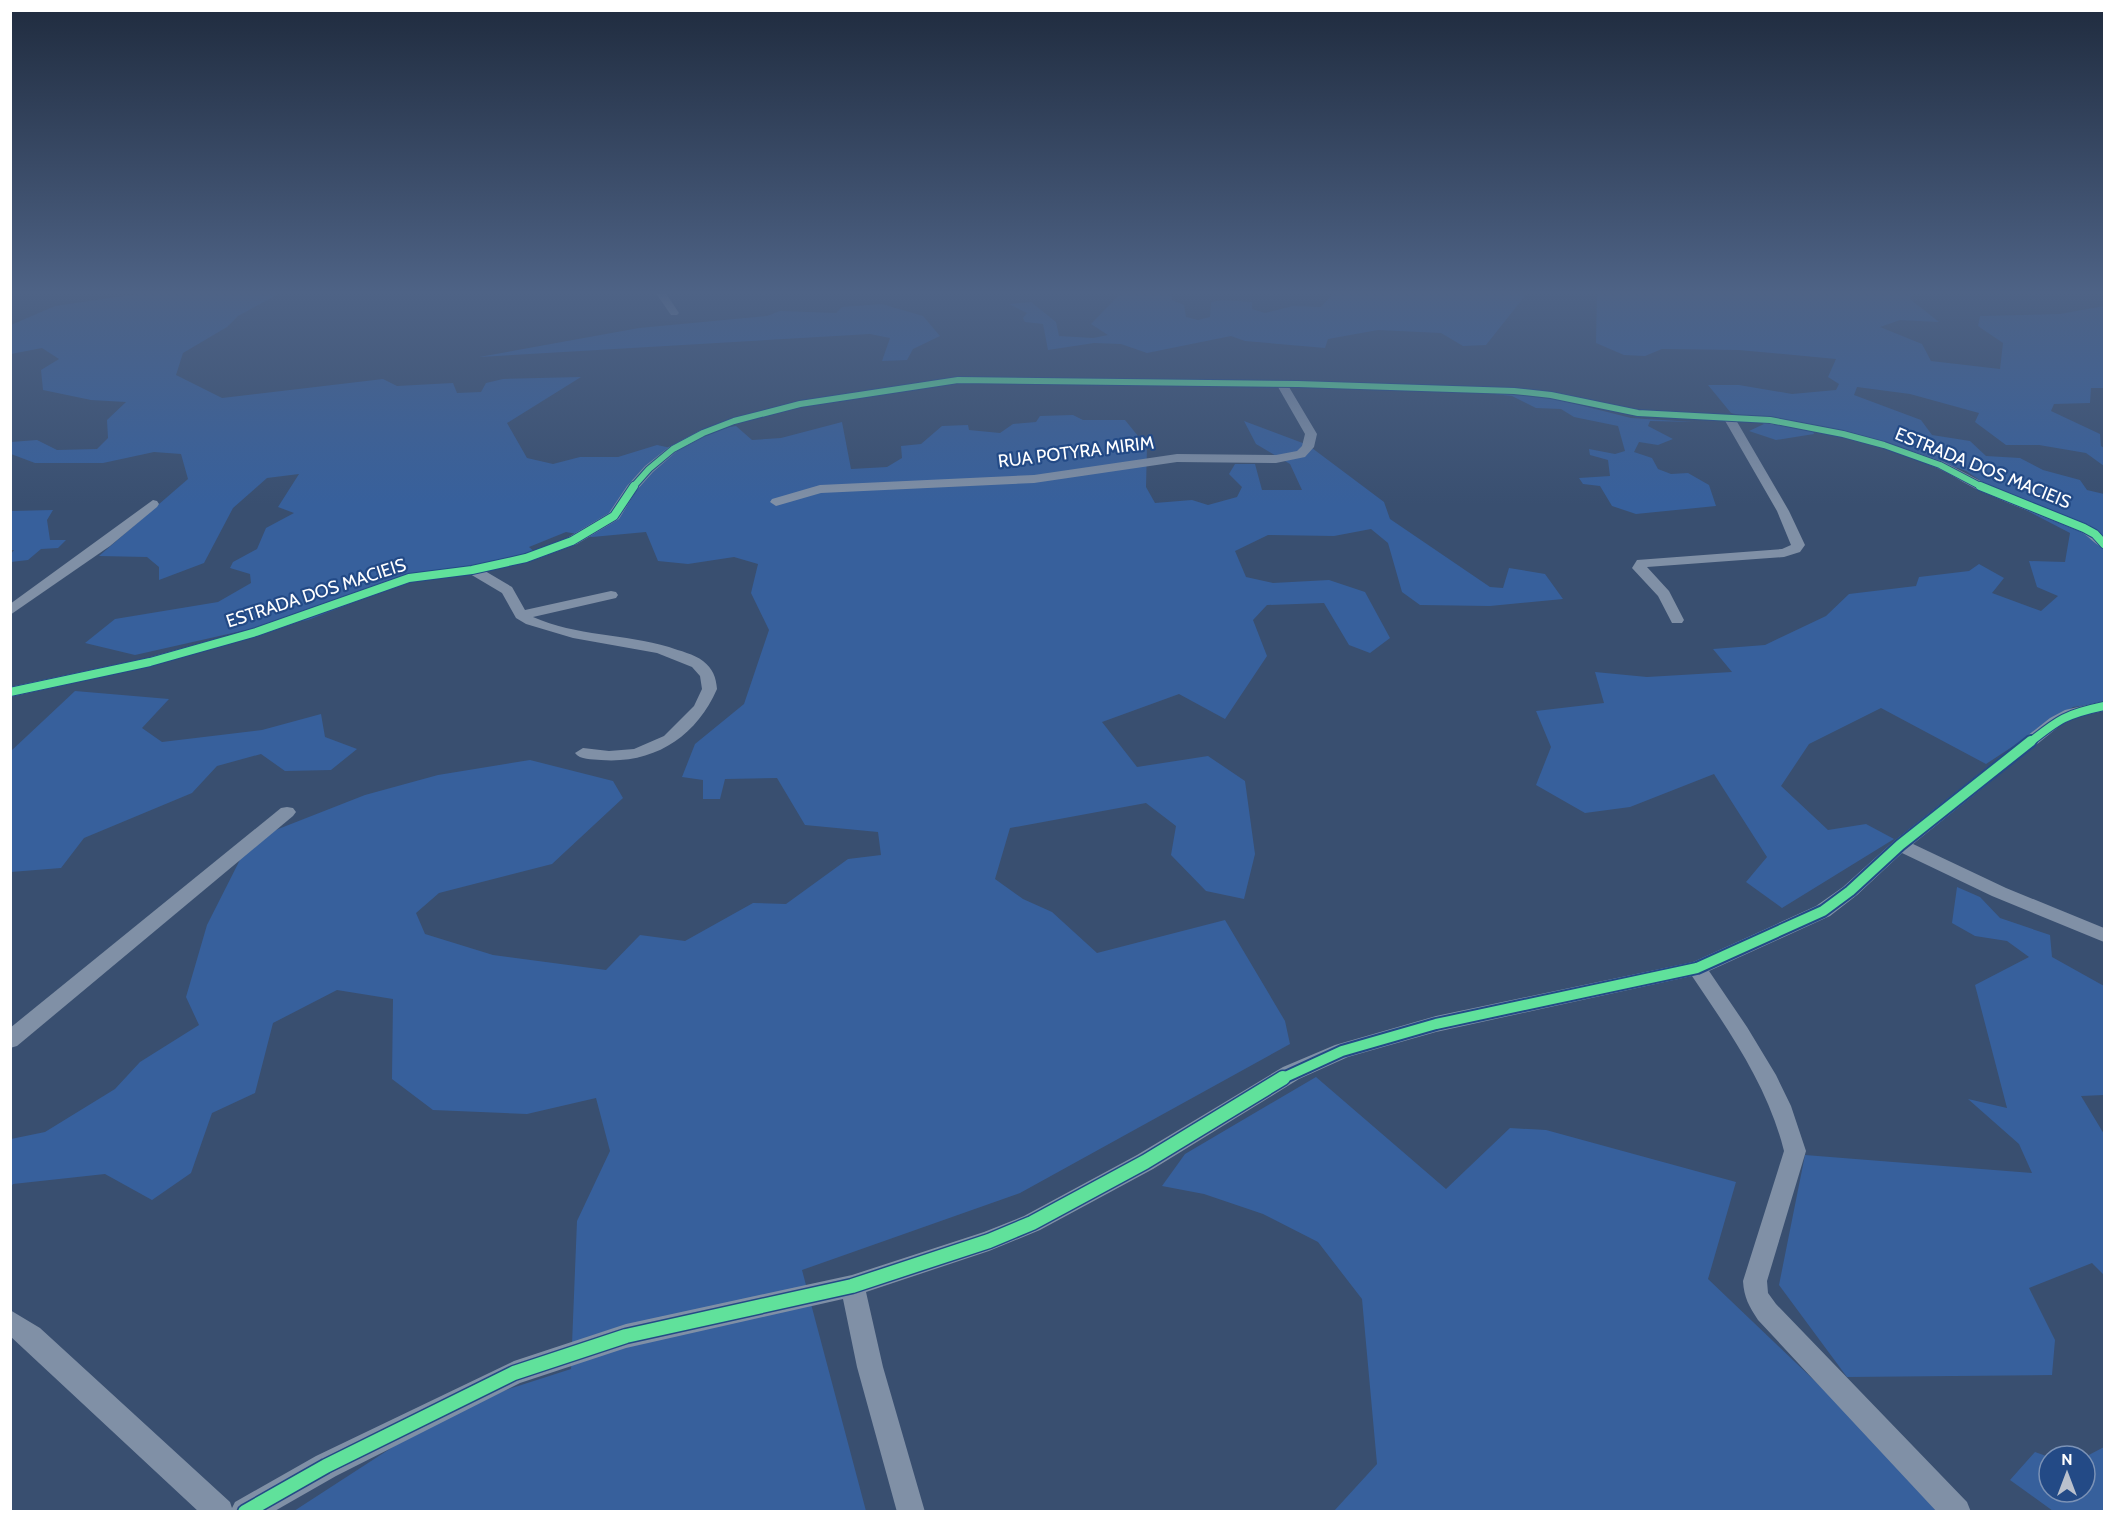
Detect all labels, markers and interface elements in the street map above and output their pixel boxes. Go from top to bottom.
street label: ESTRADA DOS MACIEIS [1892,423,2074,513]
street label: RUA POTYRA MIRIM [997,431,1155,473]
street label: ESTRADA DOS MACIEIS [223,554,409,632]
north arrow [2037,1444,2097,1504]
text: N [2061,1450,2073,1469]

